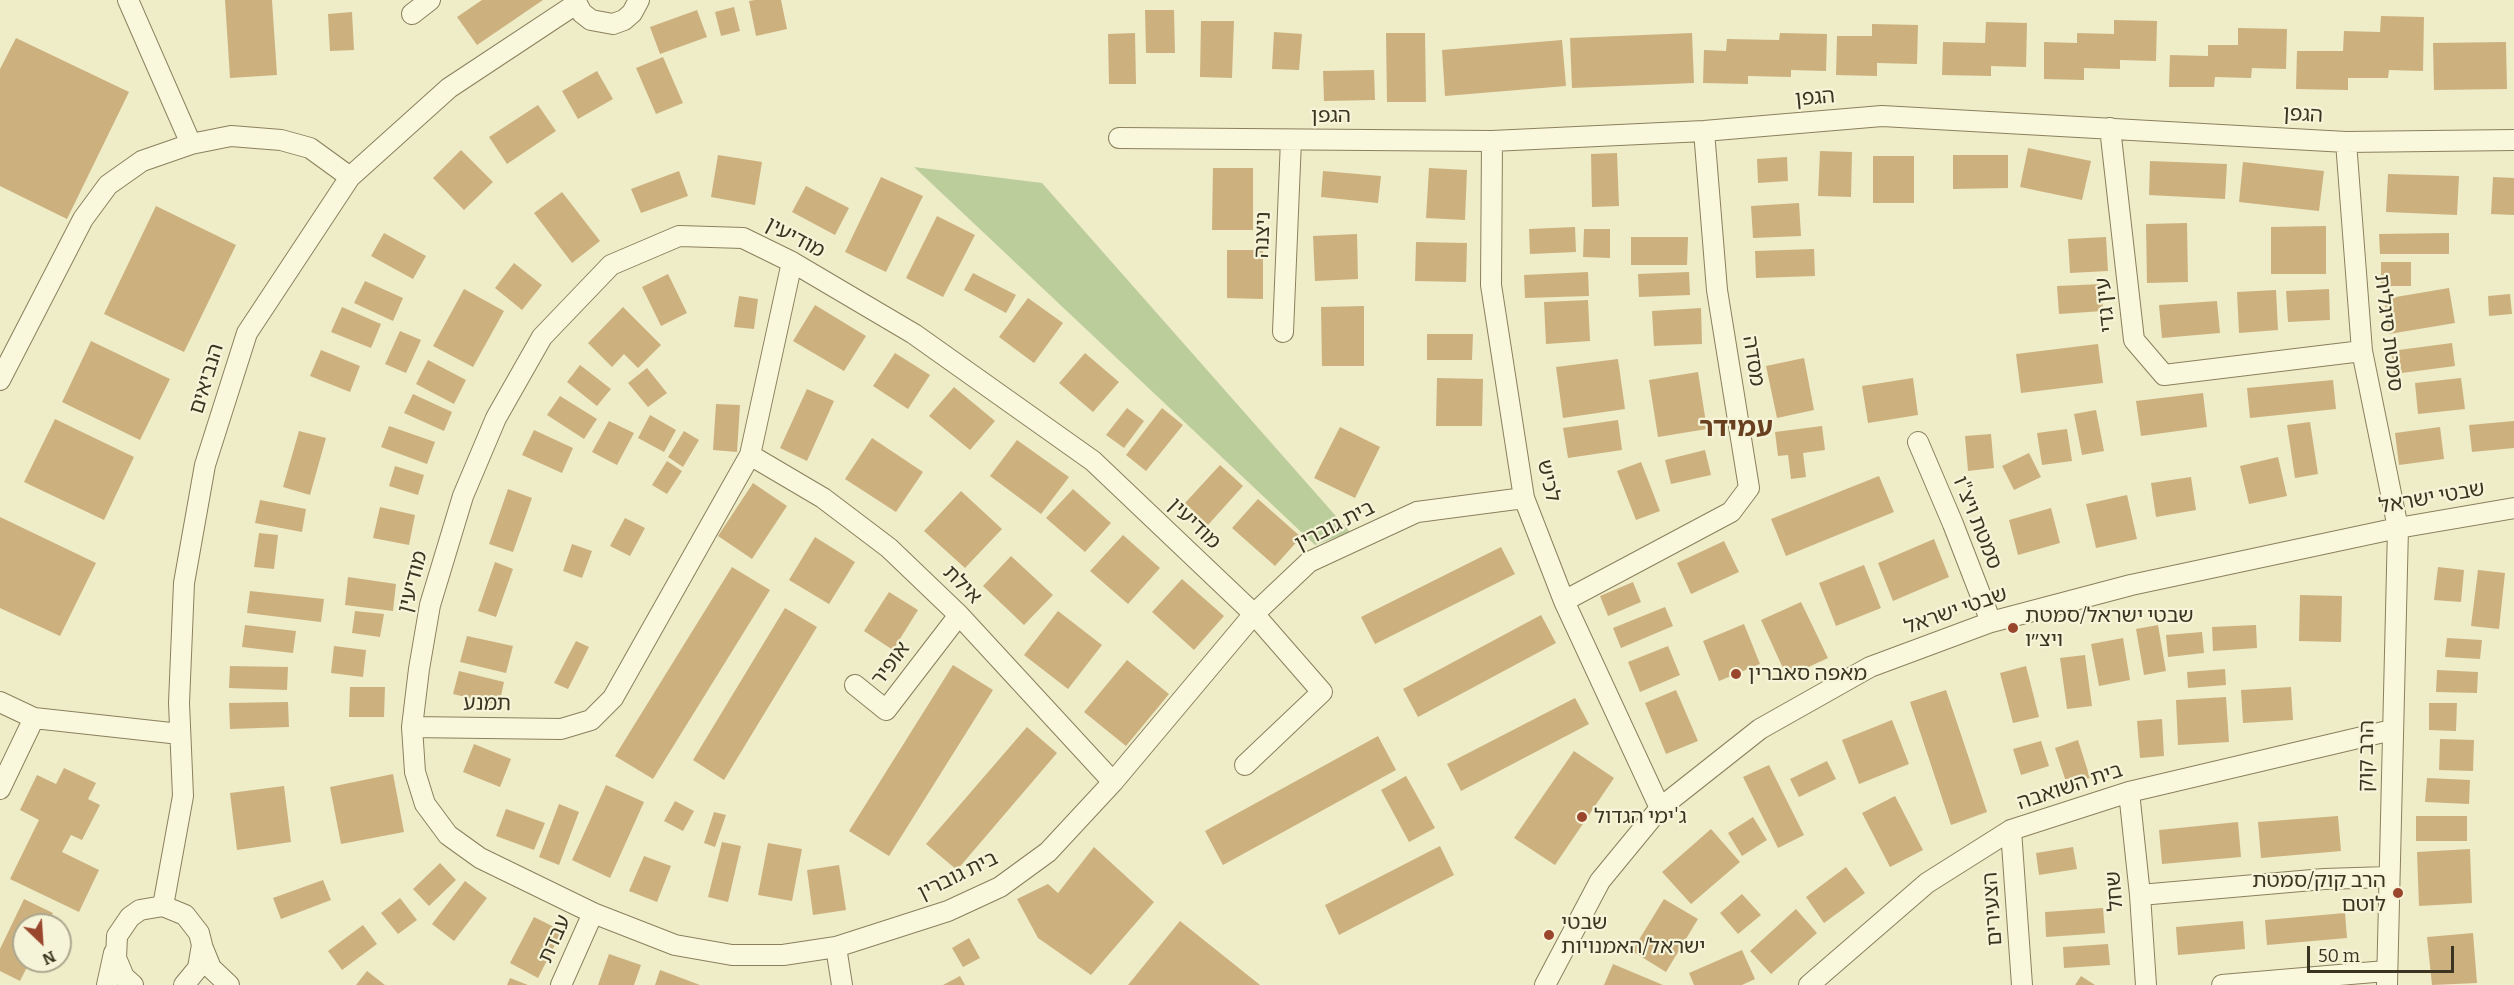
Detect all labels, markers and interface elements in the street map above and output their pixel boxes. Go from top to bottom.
street label: הגפן [1794,84,1836,112]
street label: הגפן [2282,101,2324,129]
street label: הגפן [1311,103,1351,129]
street label: ניצנה [1250,211,1276,259]
street label: מודיעין [761,212,829,264]
street label: סמטת סיגלית [2368,273,2408,393]
street label: עין גדי [2091,276,2121,334]
street label: מסדה [1737,334,1769,388]
street label: הנביאים [184,341,230,417]
district label: עמידר [1699,412,1773,444]
street label: לכיש [1531,457,1565,505]
street label: סמטת ויצ"ו [1947,473,2007,573]
street label: שבטי ישראל [2377,476,2487,520]
street label: מודיעין [1162,493,1226,555]
street label: בית גוברין [1291,495,1379,557]
street label: מודיעין [393,548,433,616]
street label: אילת [937,560,987,610]
street label: שבטי ישראל [1901,582,2011,640]
place label: שבטי ישראל/סמטת ויצ״ו [2025,603,2194,653]
marker: שבטי ישראל/סמטת ויצ״ו [2006,621,2020,635]
street label: אופיר [866,637,916,691]
place label: מאפה סאברין [1748,661,1867,687]
marker: מאפה סאברין [1729,667,1743,681]
street label: תמנע [463,691,511,717]
street label: הרב קוק [2354,720,2380,792]
street label: בית השואבה [2014,758,2126,816]
place label: ג'ימי הגדול [1594,804,1687,830]
marker: ג'ימי הגדול [1575,810,1589,824]
street label: בית גוברין [914,846,1002,906]
place label: הרב קוק/סמטת לוטם [2252,868,2386,918]
street label: שחל [2101,870,2129,912]
street label: הצעירים [1978,871,2008,947]
marker: הרב קוק/סמטת לוטם [2391,886,2405,900]
place label: שבטי ישראל/האמנויות [1561,910,1706,960]
street label: עבדת [533,911,577,967]
north arrow [12,913,72,973]
marker: שבטי ישראל/האמנויות [1542,928,1556,942]
scale bar [2310,934,2457,972]
text: 50 m [2318,945,2360,967]
text: N [39,947,59,969]

